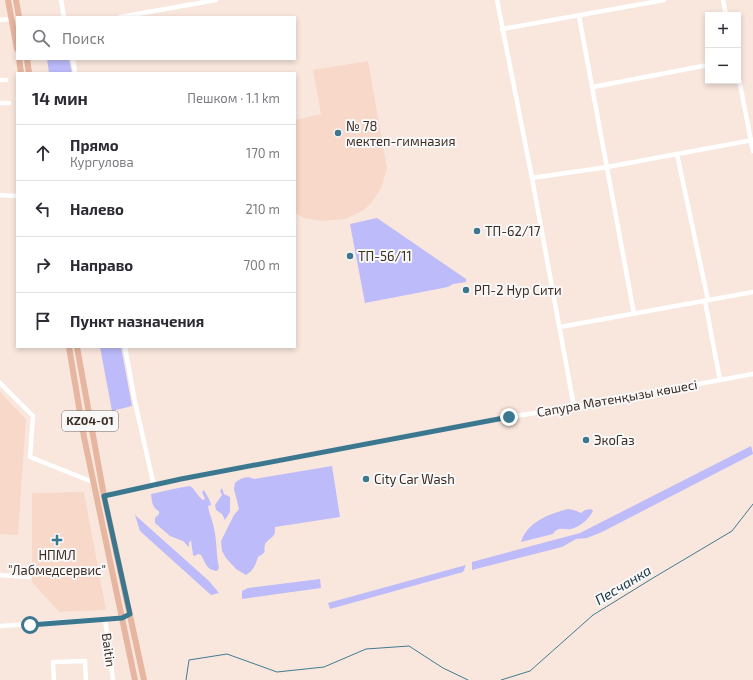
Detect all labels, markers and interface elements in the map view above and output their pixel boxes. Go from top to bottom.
map controls [705,12,741,84]
button: + [705,12,741,48]
search box [16,16,296,60]
icon: search [30,27,52,49]
text: Поиск [62,29,105,47]
button: − [705,48,741,84]
text: 14 мин [32,88,88,108]
text: Пешком · 1.1 km [187,90,280,106]
place label: № 78 мектеп-гимназия [346,118,456,149]
marker: № 78 мектеп-гимназия [333,128,343,138]
text: Прямо [70,136,119,154]
icon: ahead [32,142,54,164]
text: 170 m [246,145,280,161]
text: Кургулова [70,154,134,170]
icon: left [32,198,54,220]
text: Налево [70,200,124,218]
text: 210 m [245,201,280,217]
place label: ТП-62/17 [485,223,541,239]
marker: ТП-62/17 [472,226,482,236]
place label: ТП-56/11 [358,248,412,264]
marker: ТП-56/11 [345,251,355,261]
icon: right [32,254,54,276]
text: Направо [70,256,133,274]
text: 700 m [243,257,280,273]
place label: РП-2 Нур Сити [474,282,562,298]
marker: РП-2 Нур Сити [461,285,471,295]
icon: arrive [32,310,54,332]
text: Пункт назначения [70,312,204,330]
street label: Сапура Мәтенқызы көшесі [536,376,698,420]
route end [500,408,518,426]
road number: KZ04-01 [62,411,118,431]
place label: ЭкоГаз [594,432,635,448]
marker: ЭкоГаз [581,435,591,445]
place label: City Car Wash [374,471,455,487]
marker: City Car Wash [361,474,371,484]
marker: НПМЛ "Лабмедсервис" [51,534,63,546]
place label: НПМЛ "Лабмедсервис" [8,547,106,578]
water label: Песчанка [591,561,654,608]
route start [21,616,39,634]
street label: Baitin [99,632,119,668]

